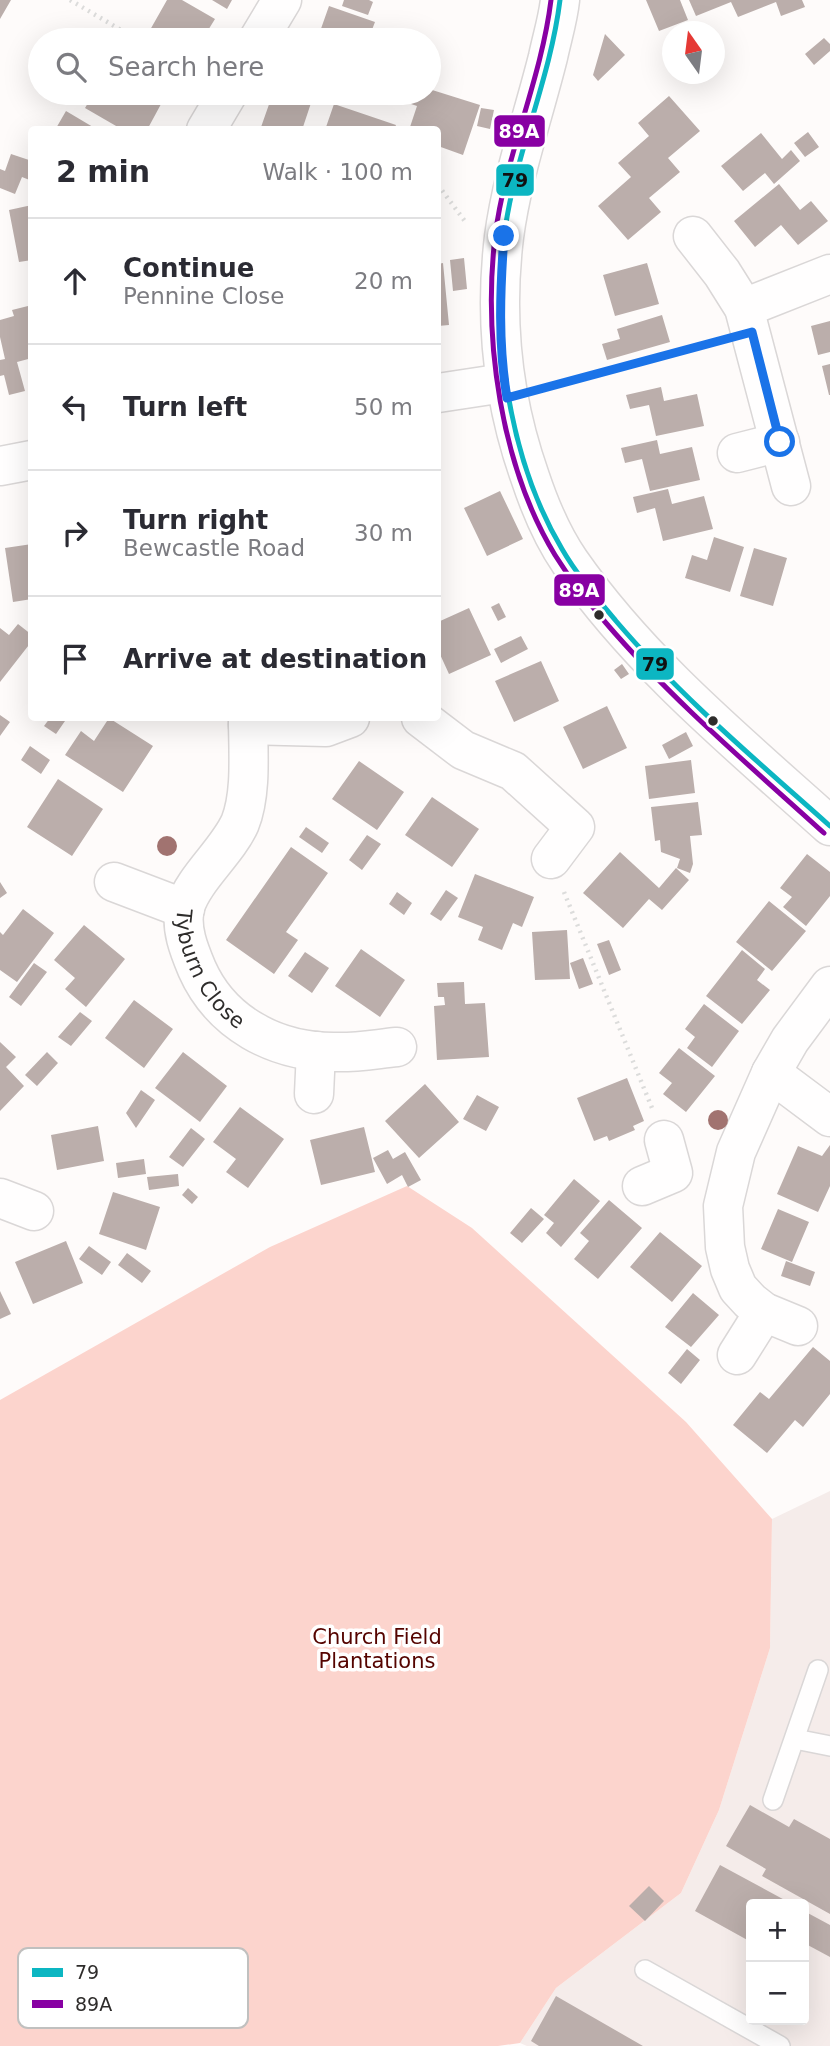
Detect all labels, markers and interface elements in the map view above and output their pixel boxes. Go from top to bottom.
north arrow [662,21,725,84]
search box [28,28,441,105]
icon: search [52,48,90,86]
text: Search here [108,52,264,82]
line badge: 89A [493,114,546,148]
text: 89A [498,120,540,142]
text: 2 min [56,154,150,189]
text: Walk · 100 m [262,159,413,185]
line badge: 79 [495,163,535,197]
text: 79 [502,169,528,191]
route end [488,220,519,251]
text: Continue [123,253,254,283]
icon: ahead [56,262,94,300]
text: 20 m [354,268,413,294]
text: Pennine Close [123,283,284,309]
icon: left [56,388,94,426]
text: Turn left [123,392,247,422]
text: 50 m [354,394,413,420]
route start [764,426,795,457]
text: Turn right [123,505,268,535]
icon: right [56,514,94,552]
text: 30 m [354,520,413,546]
text: Bewcastle Road [123,535,305,561]
line badge: 89A [553,573,606,607]
text: 89A [558,579,600,601]
unlabelled marker [592,608,606,622]
icon: arrive [56,640,94,678]
text: Arrive at destination [123,644,427,674]
line badge: 79 [635,647,675,681]
text: 79 [642,653,668,675]
unlabelled marker [706,714,720,728]
street label: Tyburn Close [171,907,249,1034]
park label: Church Field Plantations [312,1625,442,1673]
map controls [746,1899,809,2025]
button: + [746,1899,809,1962]
legend [18,1948,248,2028]
text: 79 [75,1961,99,1983]
button: − [746,1962,809,2025]
text: 89A [75,1993,112,2015]

